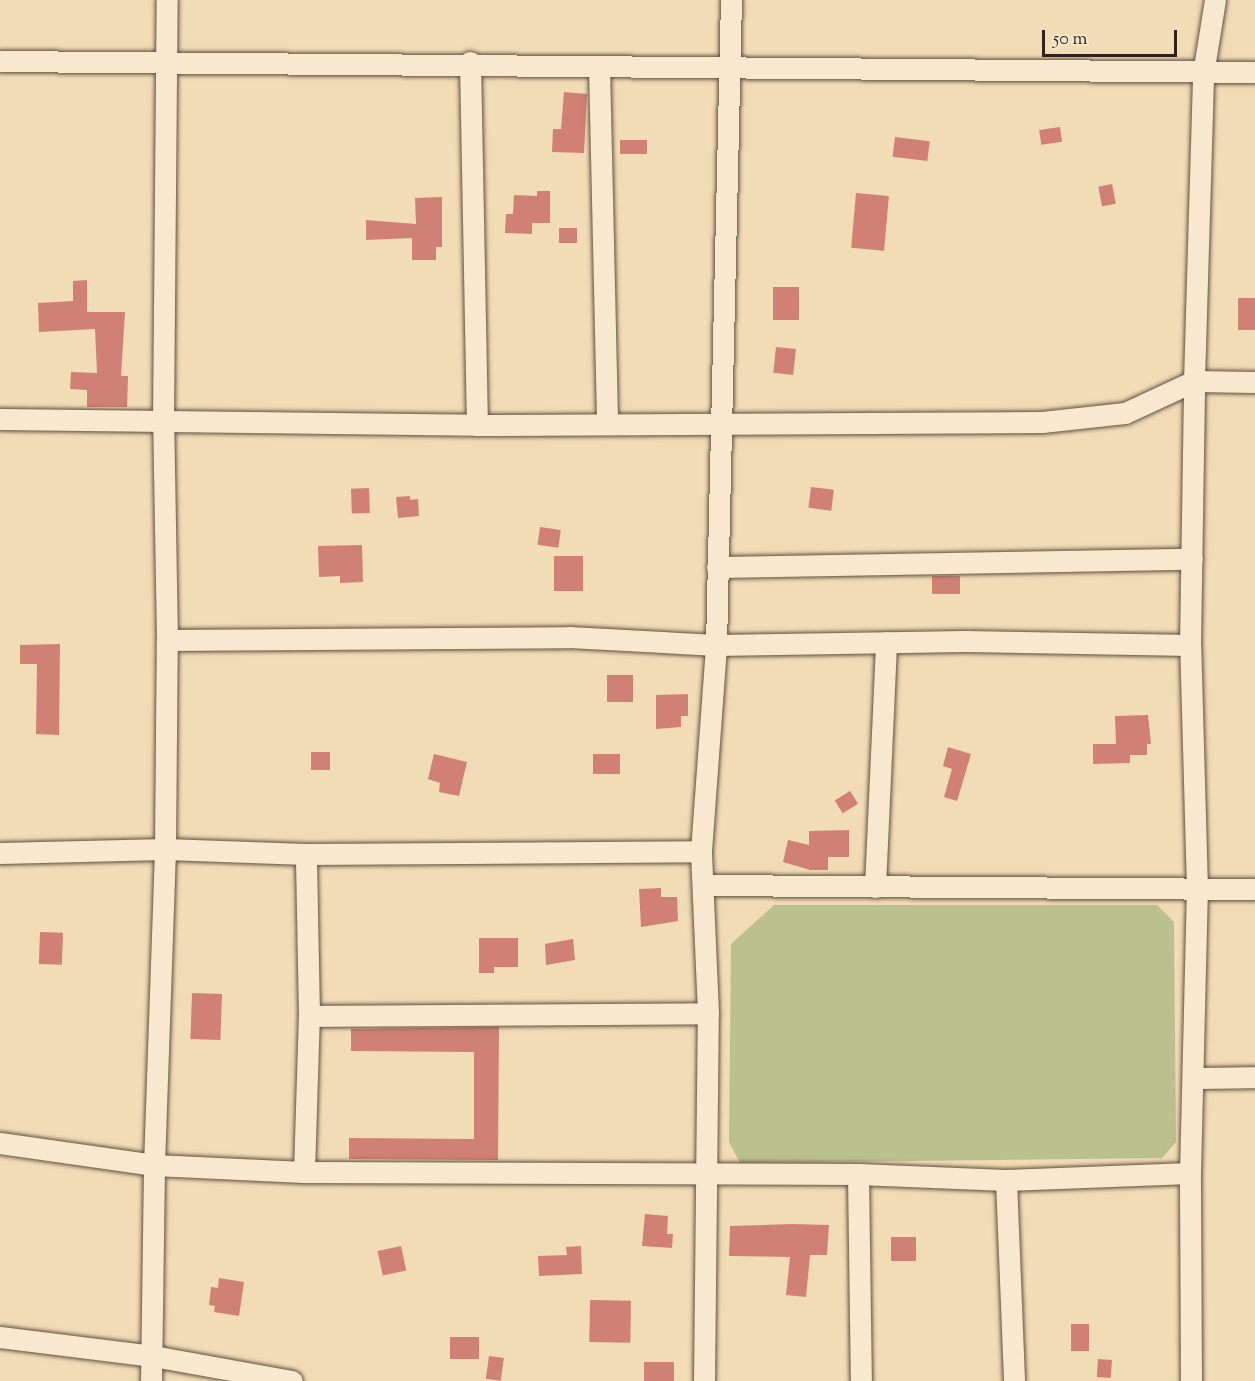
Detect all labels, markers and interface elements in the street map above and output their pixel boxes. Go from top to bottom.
scale bar [1045,18,1180,56]
text: 50 m [1053,27,1087,53]

